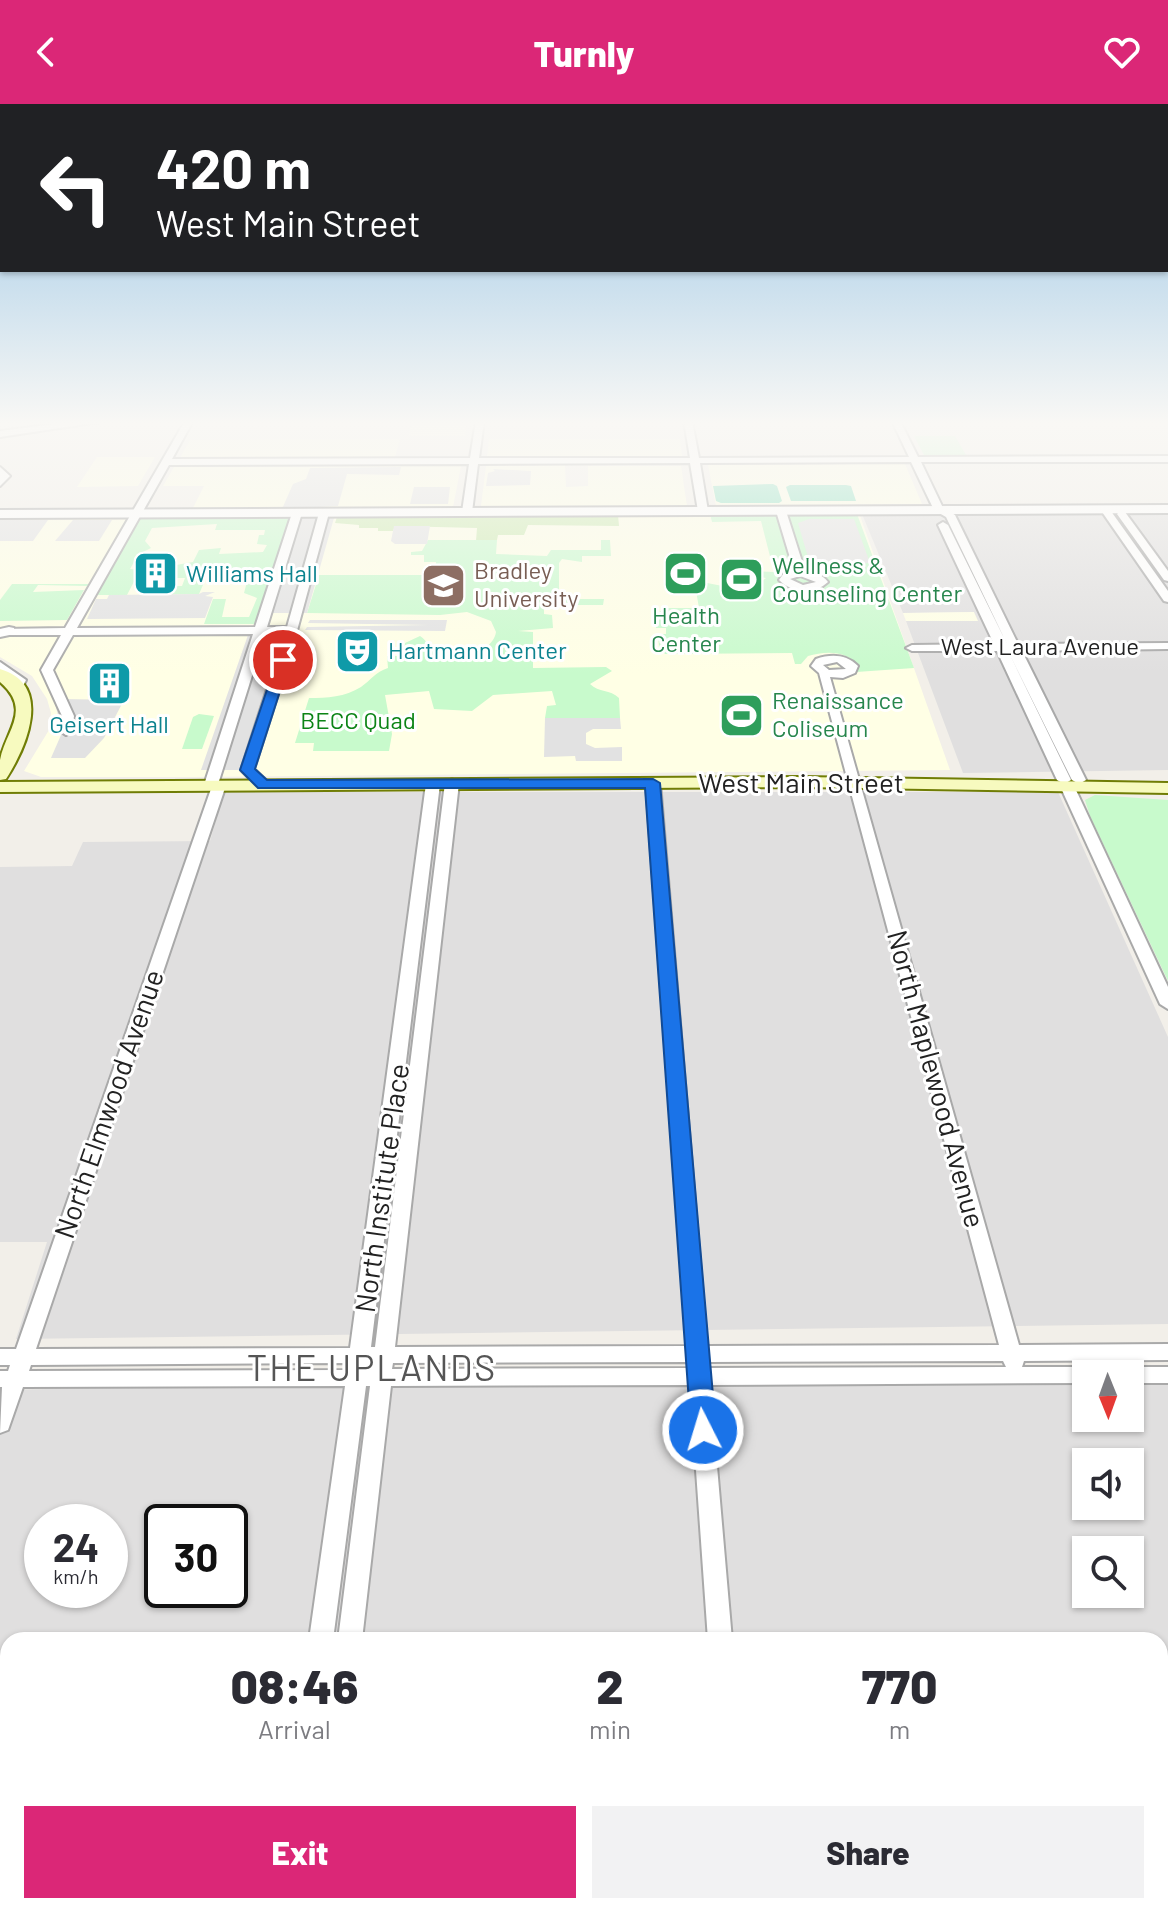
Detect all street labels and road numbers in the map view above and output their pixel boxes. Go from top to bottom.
street label: West Laura Avenue [941,631,1139,660]
street label: West Main Street [698,765,904,799]
street label: North Maplewood Avenue [881,926,993,1231]
street label: North Elmwood Avenue [46,965,170,1243]
street label: North Institute Place [347,1061,415,1315]

